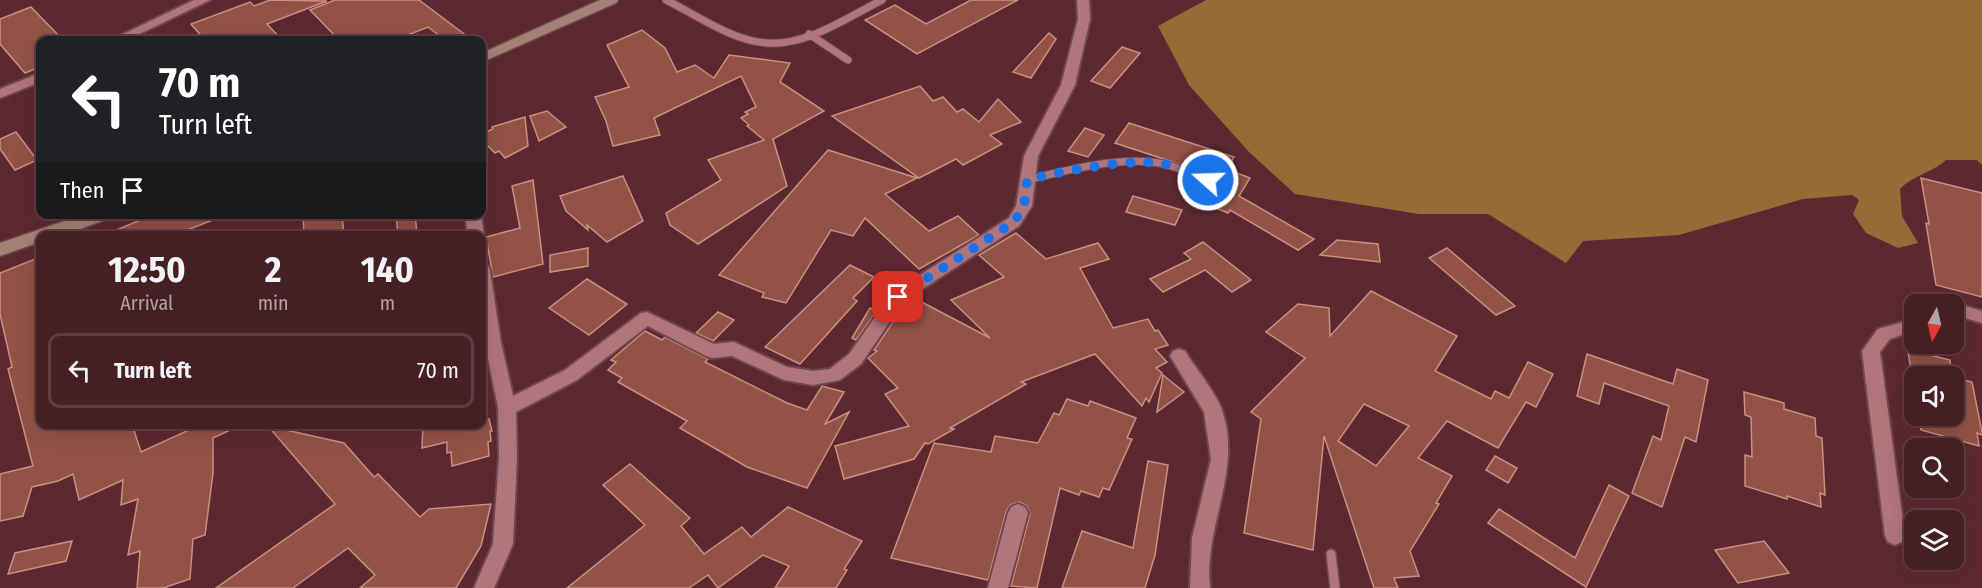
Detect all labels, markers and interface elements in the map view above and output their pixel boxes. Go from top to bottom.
text: 70 m [159,58,240,108]
icon: left [60,60,138,138]
text: Turn left [159,109,252,141]
position arrow [1176,148,1240,212]
icon: arrive [116,174,149,207]
text: Then [60,177,104,204]
text: 12:50 [108,248,186,292]
text: 2 [265,248,282,292]
text: 140 [361,248,414,292]
pin [872,271,923,322]
icon: arrive [881,280,914,313]
text: Arrival [120,291,173,315]
text: min [258,291,289,315]
text: m [380,291,395,315]
north arrow [1904,294,1964,354]
map controls [1904,294,1964,570]
icon: left [63,354,96,387]
text: Turn left [114,357,192,384]
text: 70 m [417,357,459,384]
button: sound [1904,366,1964,426]
button: search [1904,438,1964,498]
button: layers [1904,510,1964,570]

